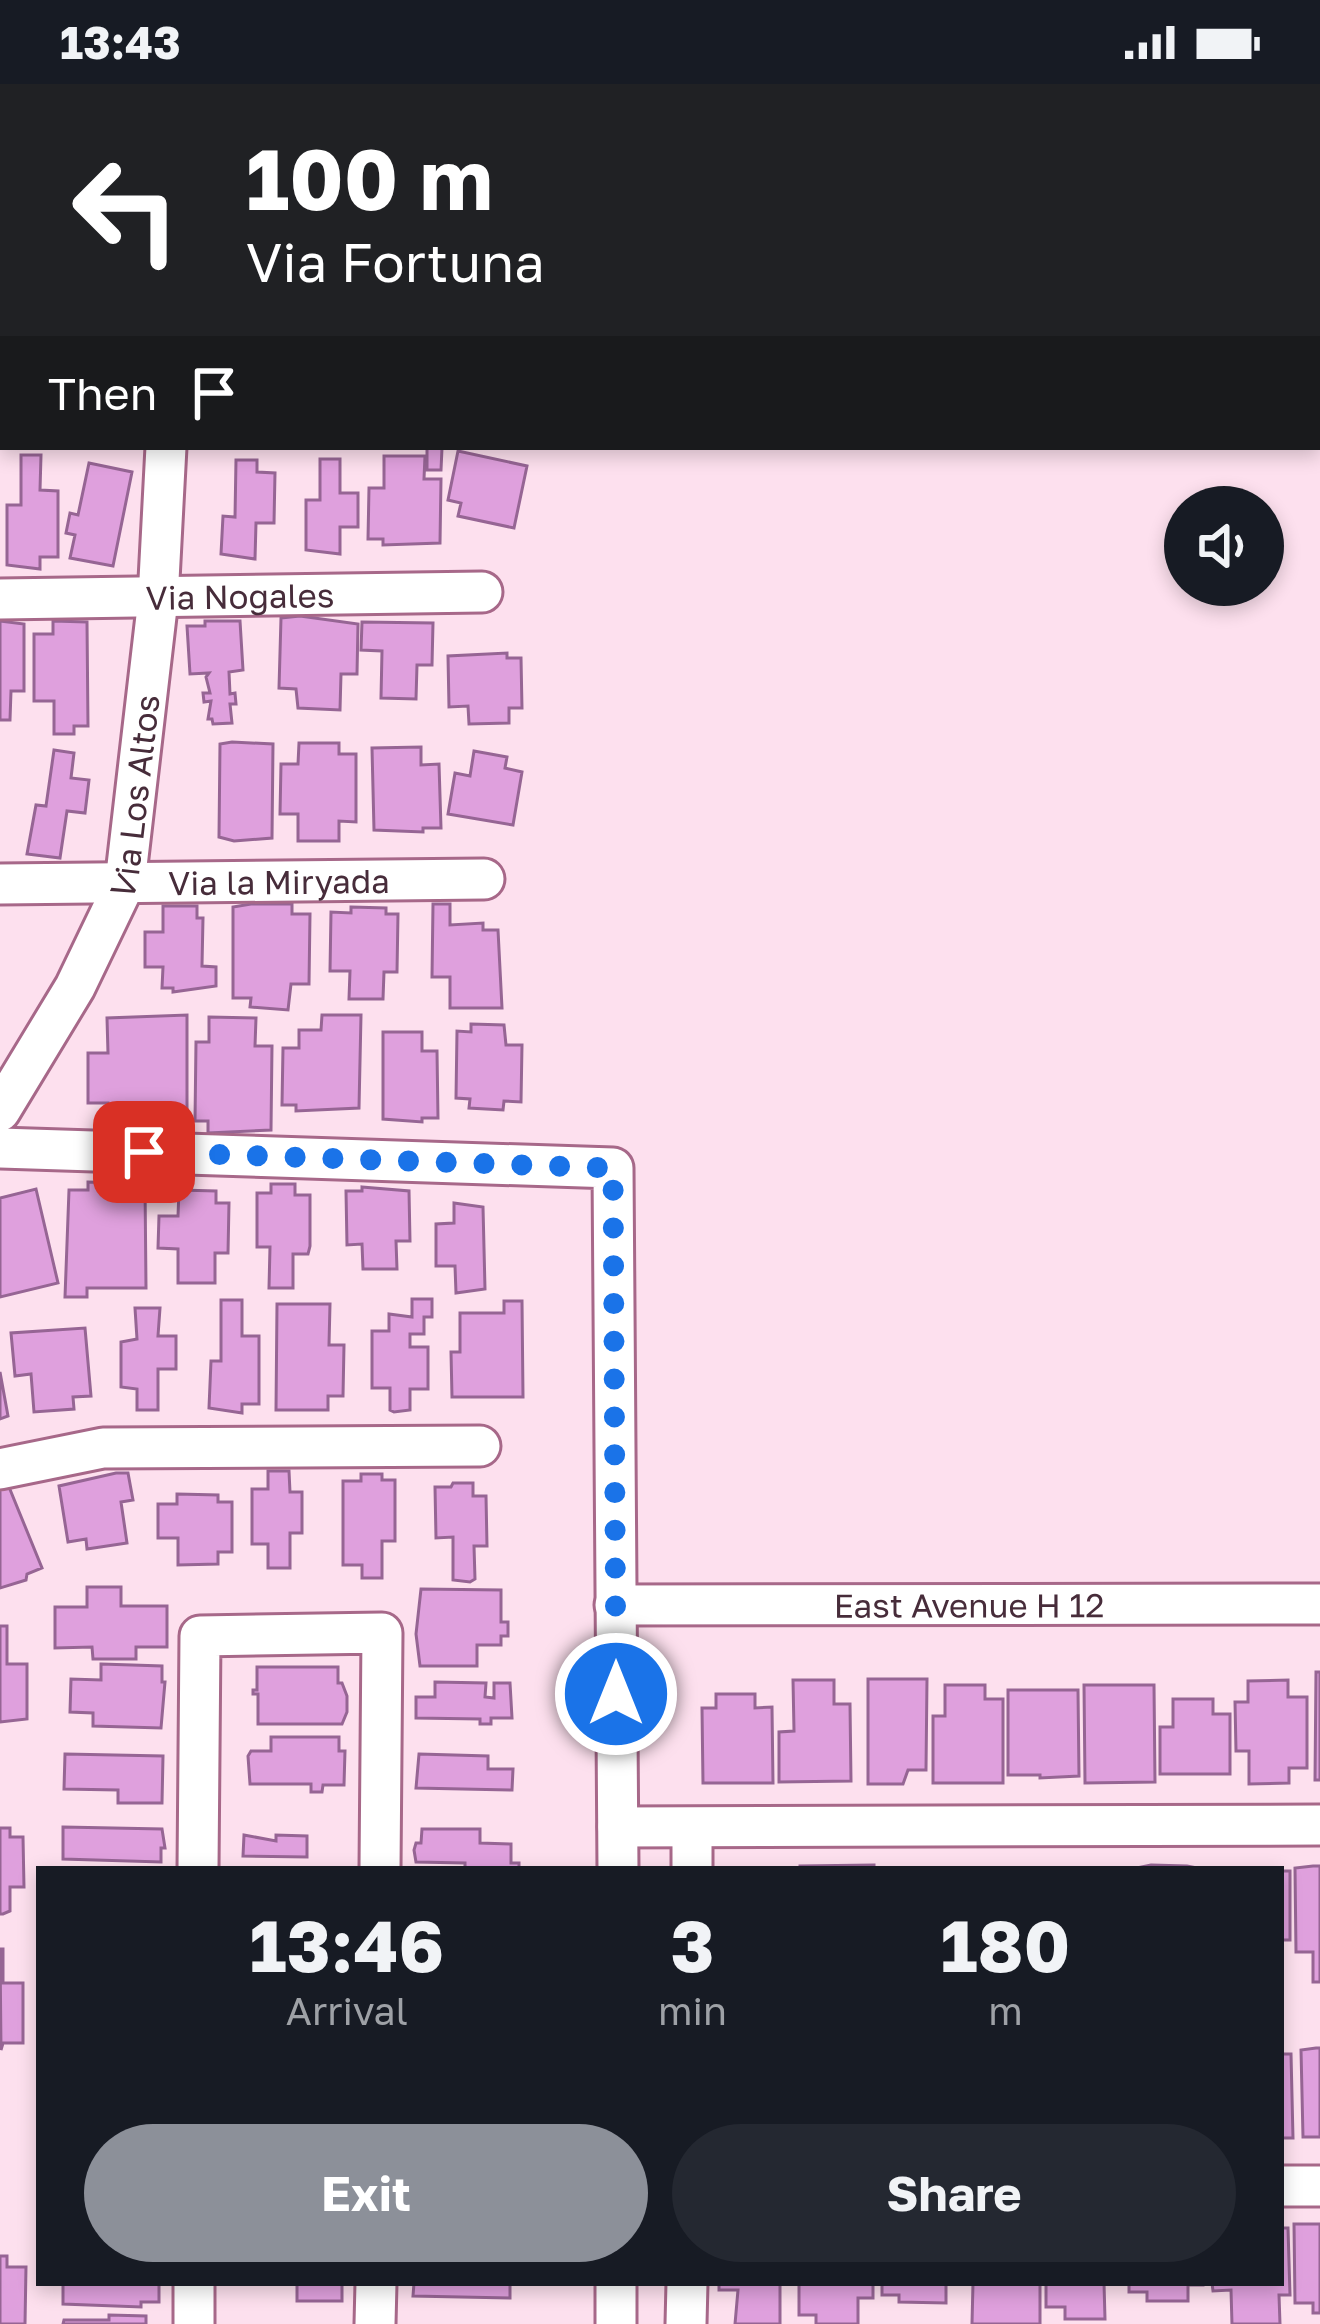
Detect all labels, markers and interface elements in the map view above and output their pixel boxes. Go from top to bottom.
text: 13:43 [60,15,181,69]
text: 100 m [246,128,493,228]
icon: left [48,132,204,288]
text: Via Fortuna [246,229,545,294]
icon: arrive [181,360,247,426]
text: Then [48,366,157,420]
map controls [1164,486,1284,606]
button: sound [1164,486,1284,606]
street label: Via Nogales [145,575,335,616]
street label: Via Los Altos [101,692,166,904]
street label: Via la Miryada [168,860,390,902]
pin [93,1101,195,1203]
icon: arrive [111,1119,177,1185]
street label: East Avenue H 12 [834,1585,1104,1624]
position arrow [553,1631,679,1757]
text: 13:46 [250,1901,444,1988]
text: 3 [670,1901,714,1988]
text: 180 [940,1901,1070,1988]
text: Arrival [286,1987,408,2034]
text: min [658,1987,727,2034]
text: m [988,1987,1023,2034]
button: Exit [84,2124,648,2262]
button: Share [672,2124,1236,2262]

